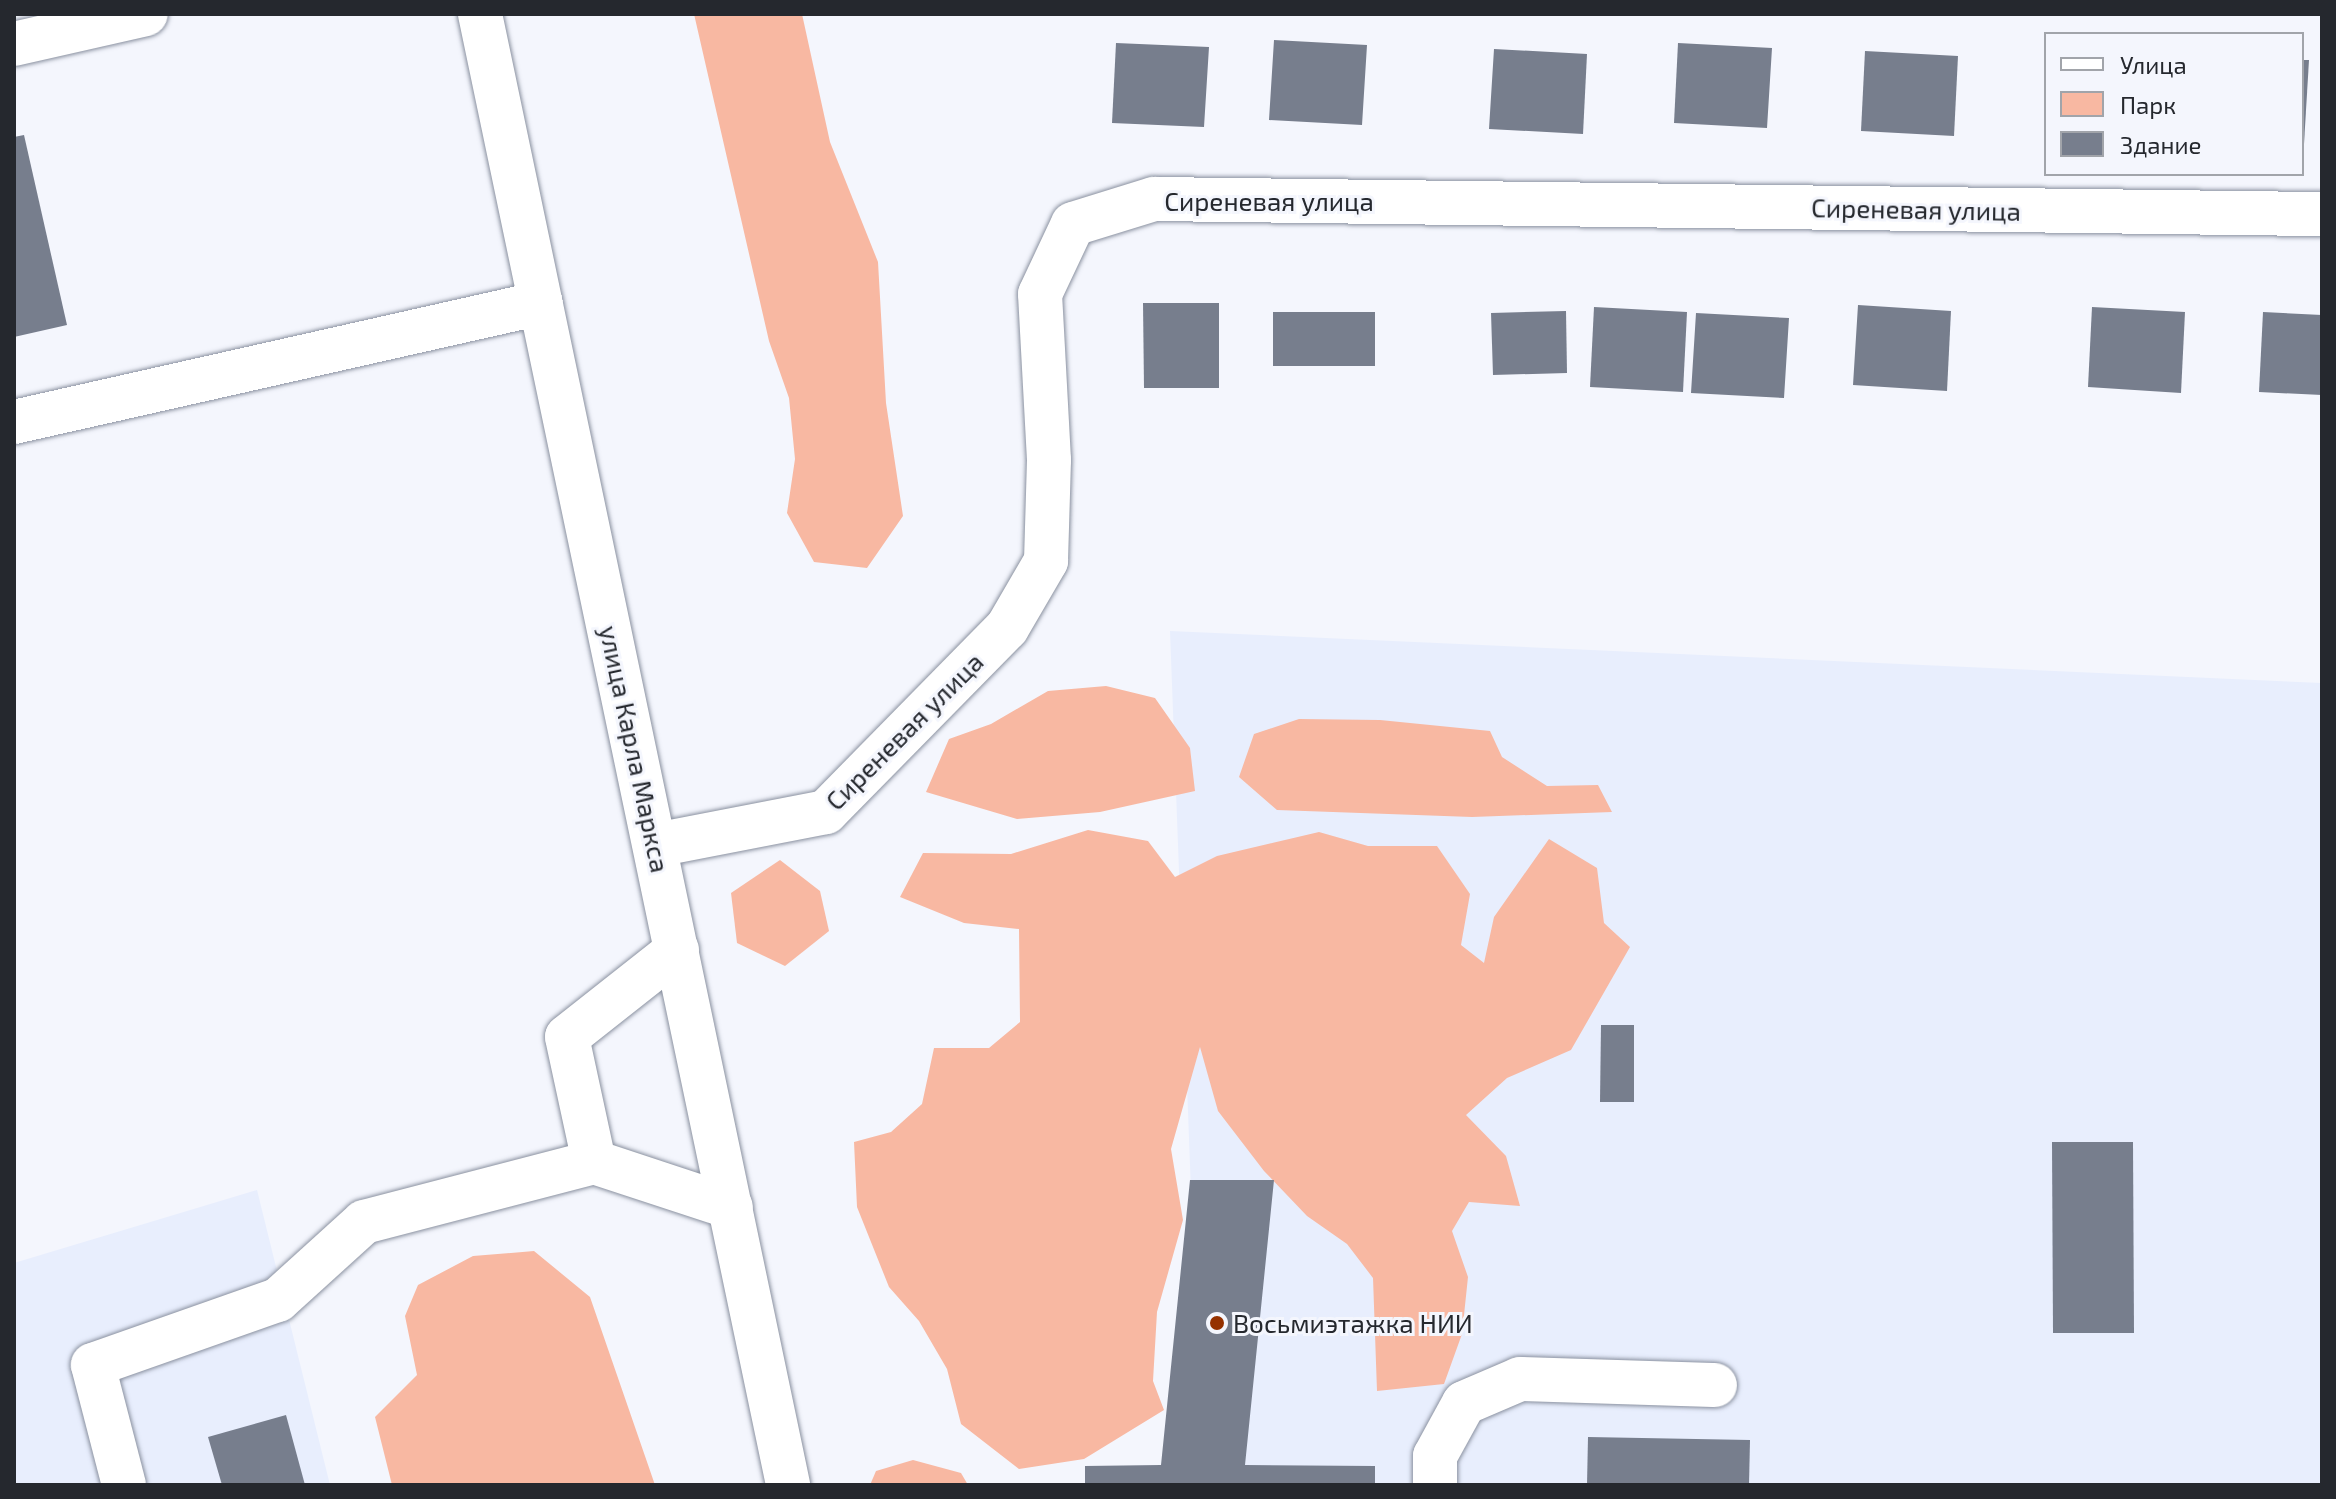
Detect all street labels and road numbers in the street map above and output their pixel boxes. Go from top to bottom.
street label: Сиреневая улица [1164,185,1374,217]
street label: Сиреневая улица [1811,192,2021,226]
street label: улица Карла Маркса [594,623,676,875]
street label: Сиреневая улица [819,646,989,816]

